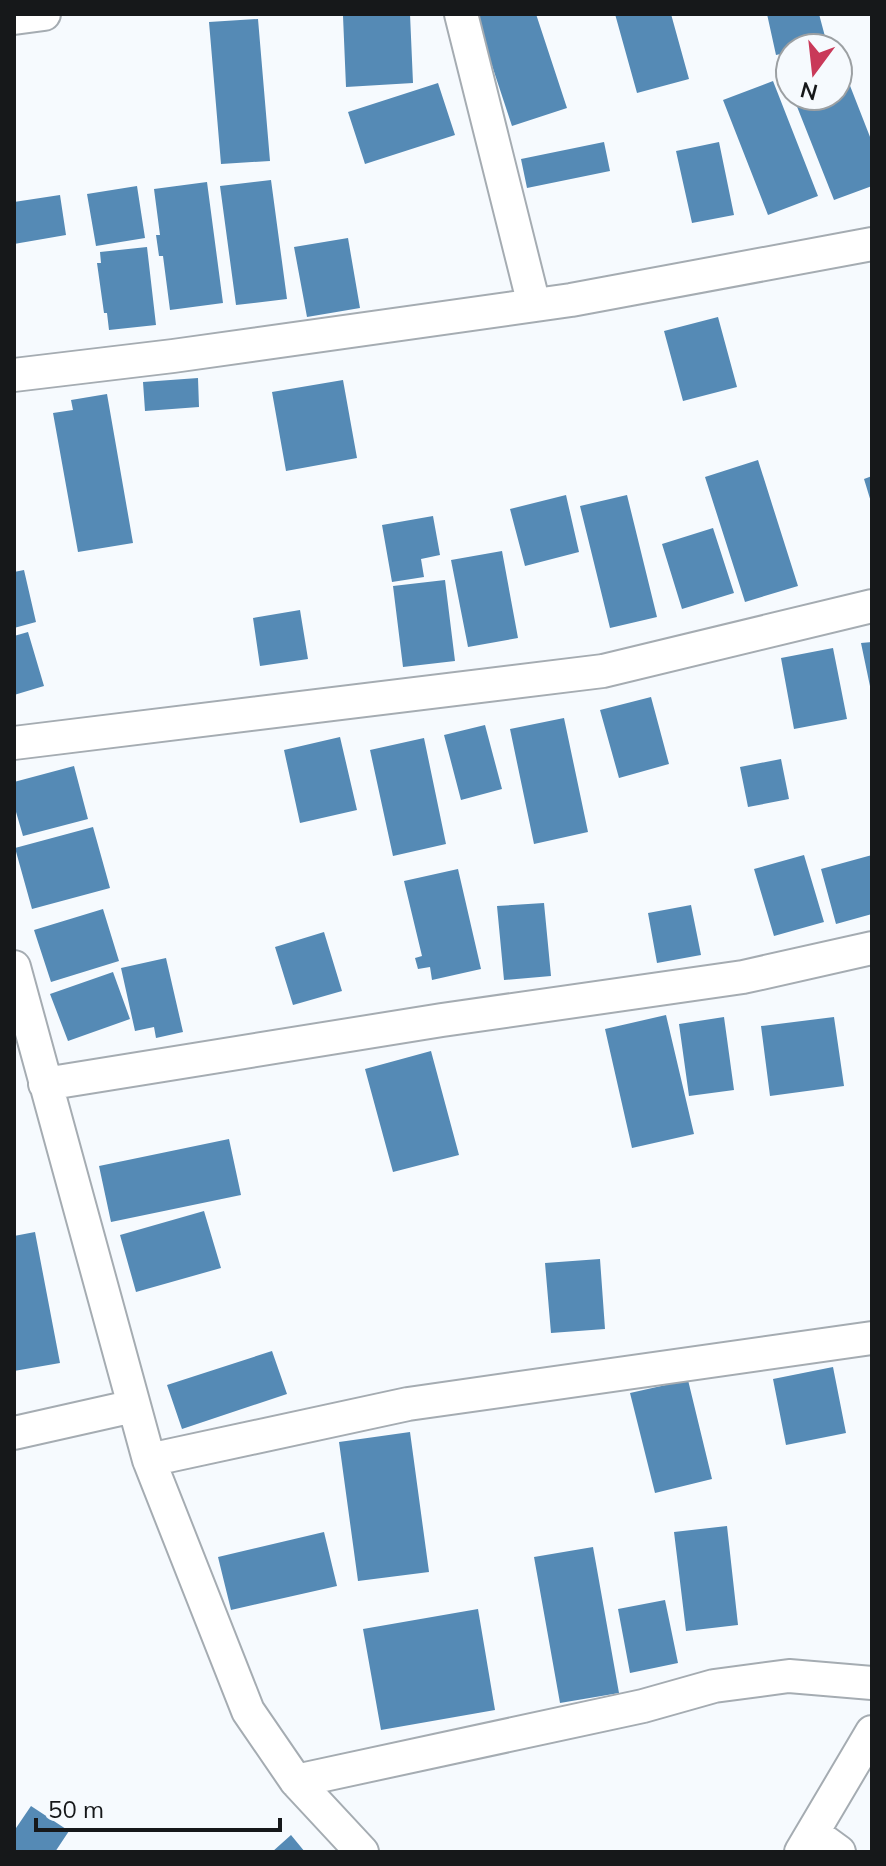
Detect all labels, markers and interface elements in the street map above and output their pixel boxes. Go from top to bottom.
north arrow [774,32,854,112]
text: N [797,76,820,107]
scale bar [36,1782,280,1832]
text: 50 m [48,1794,104,1824]

